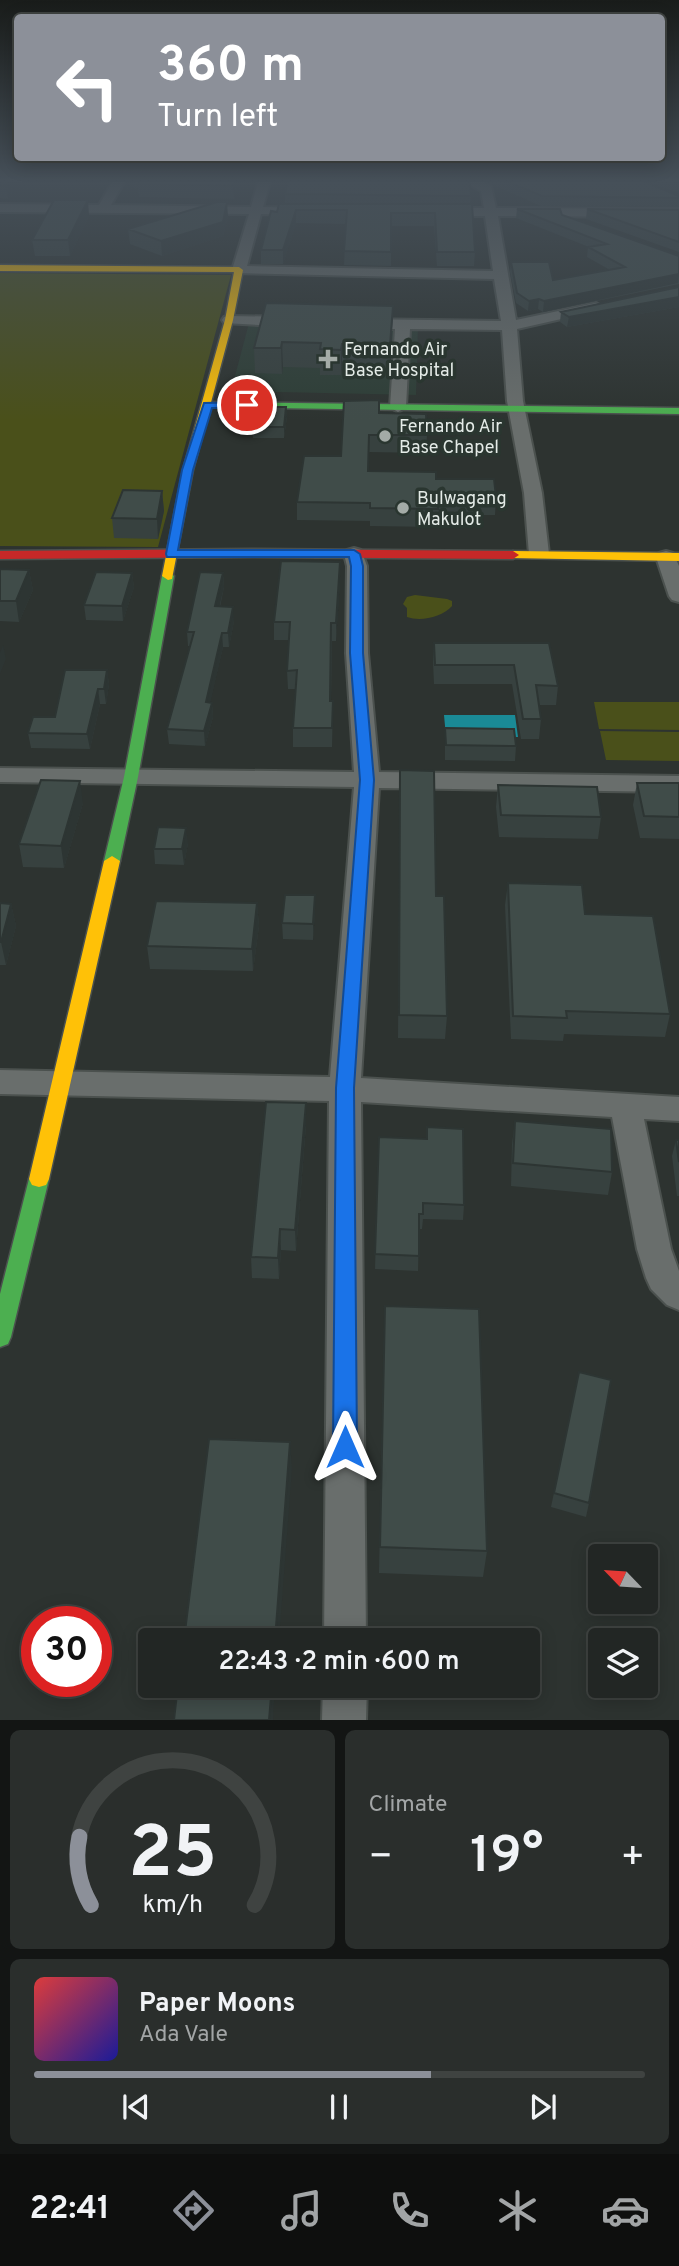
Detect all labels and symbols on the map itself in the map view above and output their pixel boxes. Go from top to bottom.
place label: Fernando Air Base Hospital [344,339,454,383]
marker: Fernando Air Base Hospital [318,349,338,369]
pin [217,375,277,435]
place label: Fernando Air Base Chapel [399,416,502,460]
marker: Fernando Air Base Chapel [377,428,393,444]
place label: Bulwagang Makulot [417,488,507,532]
marker: Bulwagang Makulot [395,500,411,516]
position arrow [308,1410,382,1484]
north arrow [588,1544,658,1614]
speed limit sign: 30 [21,1606,112,1697]

